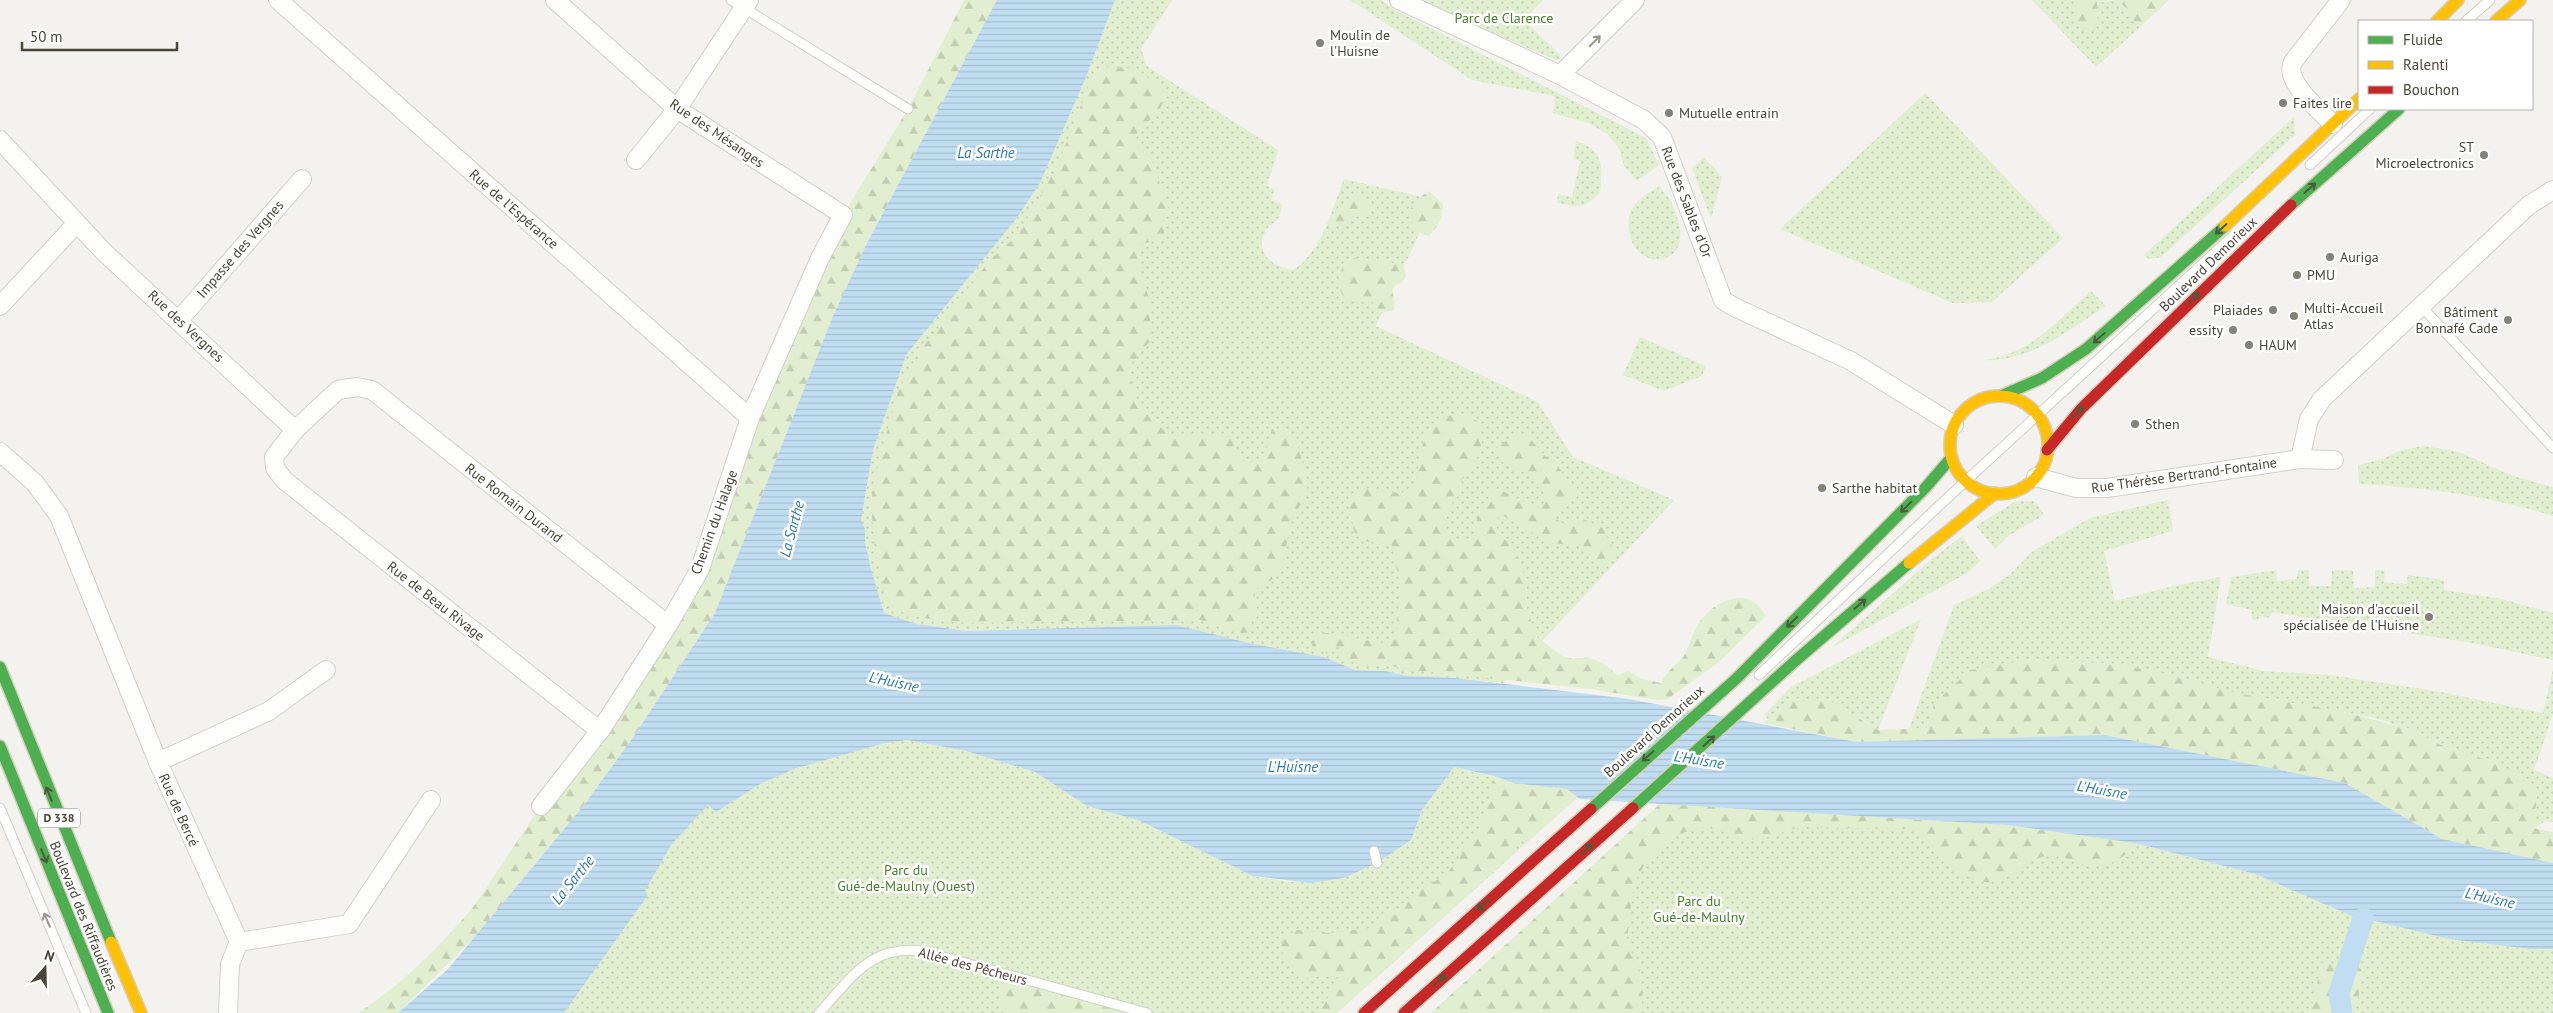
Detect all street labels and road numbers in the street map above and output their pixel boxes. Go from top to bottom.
street label: Rue des Mésanges [666,95,768,171]
street label: Rue des Sables d'Or [1657,144,1717,261]
street label: Rue de l'Espérance [466,165,562,253]
street label: Impasse des Vergnes [193,196,287,302]
street label: Boulevard Demorieux [2155,213,2261,315]
street label: Rue des Vergnes [144,286,228,366]
street label: Rue Thérèse Bertrand-Fontaine [2090,453,2278,497]
street label: Rue Romain Durand [462,459,566,547]
street label: Chemin du Halage [687,467,741,577]
street label: Rue de Beau Rivage [384,557,488,645]
street label: Boulevard Demorieux [1600,681,1708,781]
street label: Rue de Bercé [155,771,203,849]
road number: D 338 [38,808,80,828]
street label: Boulevard des Riffaudières [46,839,122,994]
street label: Allée des Pêcheurs [917,943,1030,989]

